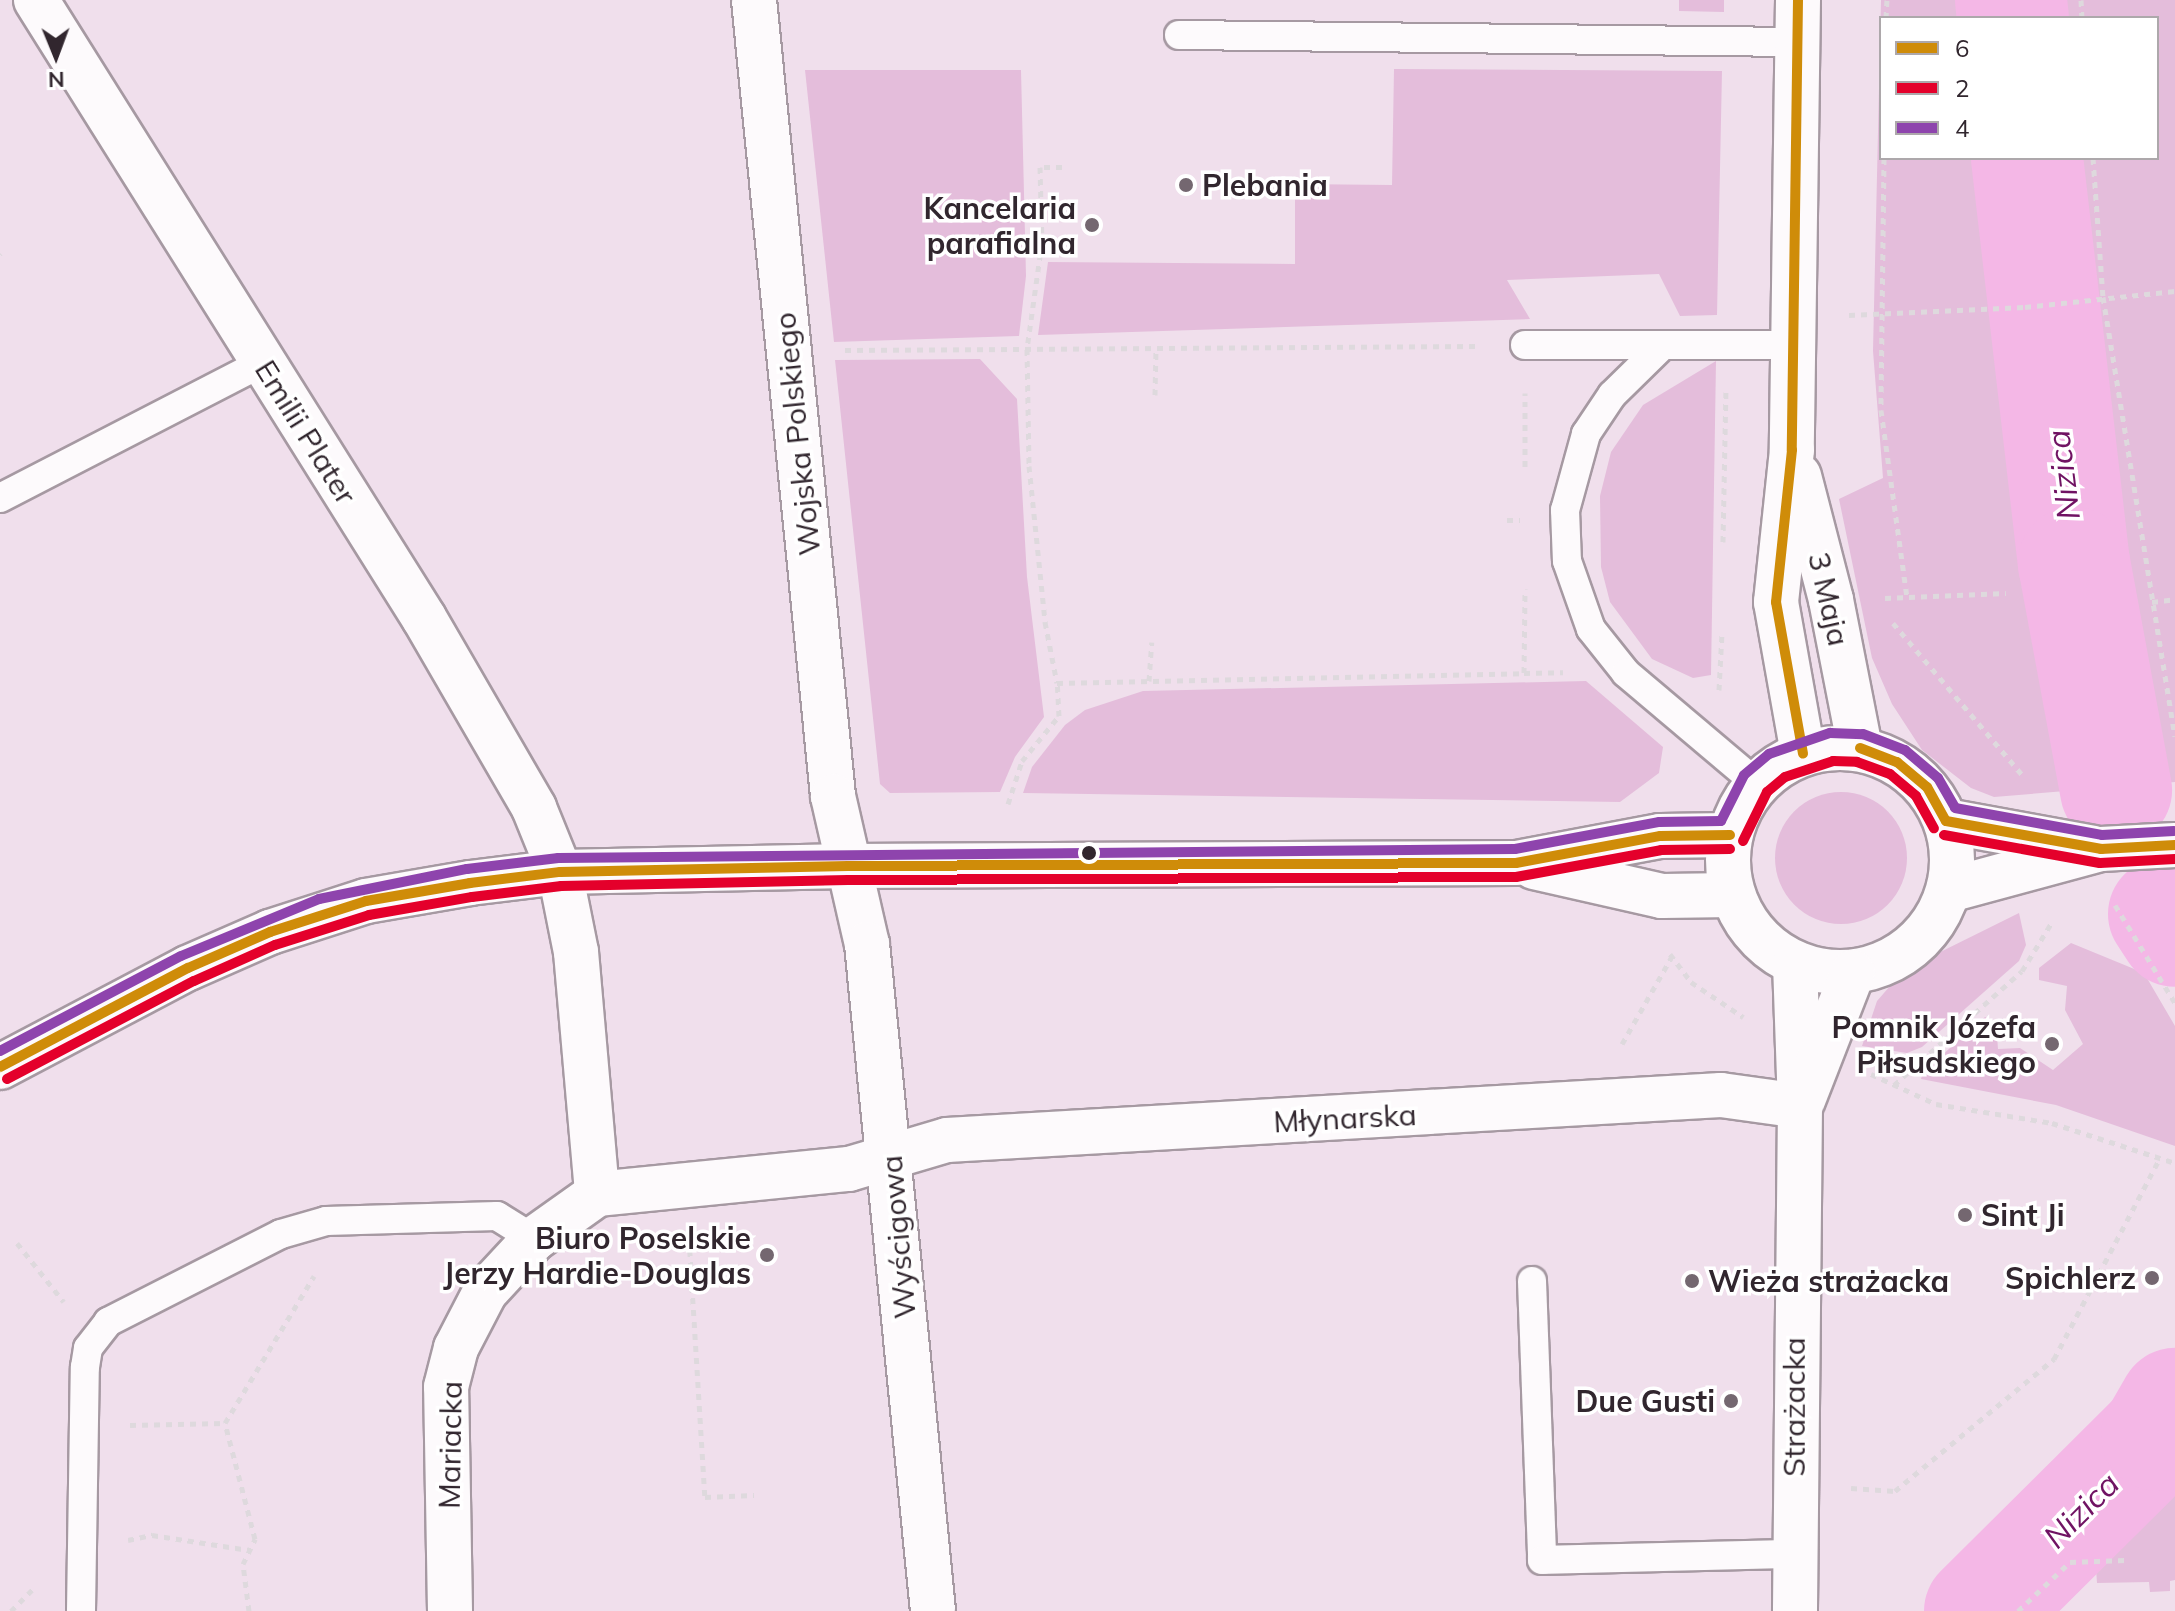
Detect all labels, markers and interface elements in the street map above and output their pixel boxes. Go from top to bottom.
north arrow [16,16,96,96]
legend [1879,16,2159,160]
text: 6 [1955,33,1969,63]
text: N [48,66,65,94]
text: 2 [1955,73,1969,103]
text: 4 [1955,113,1969,143]
place label: Plebania [1202,167,1328,203]
marker: Plebania [1177,176,1195,194]
place label: Kancelaria parafialna [923,190,1076,260]
marker: Kancelaria parafialna [1083,216,1101,234]
street label: Wojska Polskiego [766,311,828,557]
street label: Emilii Plater [248,354,364,510]
water label: Nizica [2038,428,2088,522]
street label: 3 Maja [1801,549,1857,649]
unlabelled marker [1081,845,1097,861]
place label: Pomnik Józefa Piłsudskiego [1832,1009,2036,1080]
marker: Pomnik Józefa Piłsudskiego [2043,1035,2061,1053]
street label: Młynarska [1273,1096,1417,1140]
street label: Wyścigowa [873,1154,923,1320]
place label: Sint Ji [1981,1197,2065,1233]
marker: Sint Ji [1956,1206,1974,1224]
place label: Biuro Poselskie Jerzy Hardie-Douglas [443,1220,751,1290]
marker: Biuro Poselskie Jerzy Hardie-Douglas [758,1246,776,1264]
place label: Spichlerz [2005,1260,2136,1296]
place label: Wieża strażacka [1708,1263,1949,1299]
marker: Spichlerz [2143,1269,2161,1287]
marker: Wieża strażacka [1683,1272,1701,1290]
street label: Strażacka [1776,1337,1812,1477]
street label: Mariacka [431,1381,469,1509]
place label: Due Gusti [1575,1383,1715,1419]
marker: Due Gusti [1722,1392,1740,1410]
water label: Nizica [2035,1464,2127,1556]

